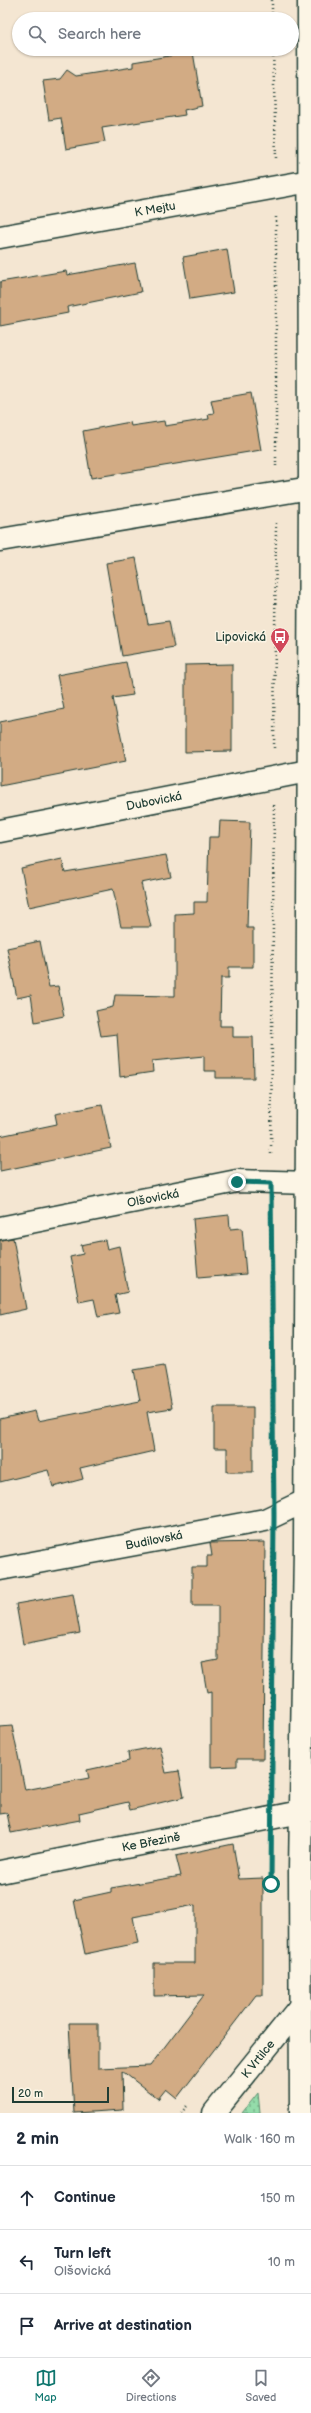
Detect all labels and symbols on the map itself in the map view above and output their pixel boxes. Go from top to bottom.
street label: K Mejtu [133,198,177,220]
bus stop icon: Lipovická [269,626,291,654]
place label: Lipovická [215,630,266,645]
street label: Dubovická [125,789,183,814]
route end [228,1173,246,1191]
street label: Olšovická [126,1186,181,1211]
street label: Budilovská [124,1528,184,1553]
street label: Ke Březině [121,1829,182,1855]
route start [262,1875,280,1893]
street label: K Vrtilce [238,2037,278,2082]
scale bar [12,2085,109,2104]

